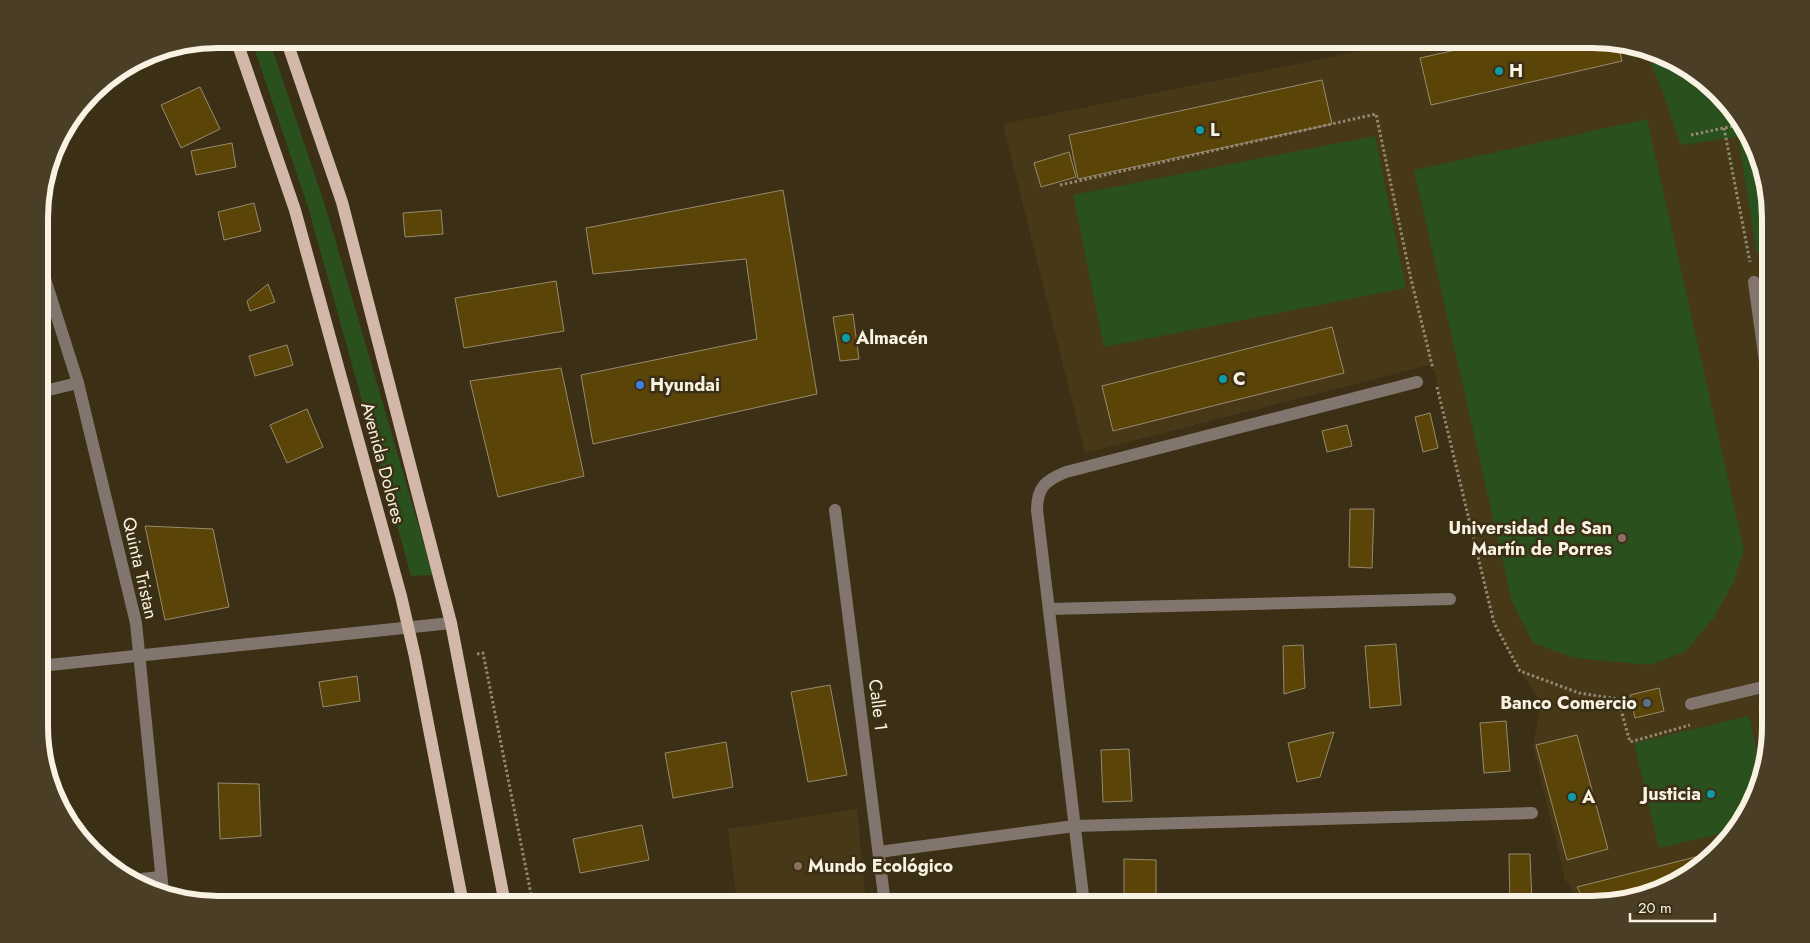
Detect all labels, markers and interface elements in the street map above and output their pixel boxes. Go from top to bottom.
place label: H [1509,58,1523,84]
marker: H [1493,65,1505,77]
place label: L [1210,117,1220,143]
marker: L [1194,124,1206,136]
place label: Almacén [855,325,928,351]
marker: Almacén [840,332,852,344]
place label: C [1233,366,1246,392]
place label: Hyundai [650,372,720,398]
marker: C [1217,373,1229,385]
marker: Hyundai [634,379,646,391]
street label: Avenida Dolores [354,399,412,527]
street label: Quinta Tristan [116,515,164,621]
place label: Universidad de San Martín de Porres [1449,515,1612,562]
marker: Universidad de San Martín de Porres [1616,532,1628,544]
street label: Calle 1 [862,678,894,732]
place label: Banco Comercio [1500,690,1637,716]
marker: Banco Comercio [1641,697,1653,709]
place label: Justicia [1639,781,1701,807]
place label: A [1581,784,1596,810]
marker: Justicia [1705,788,1717,800]
marker: A [1566,791,1578,803]
place label: Mundo Ecológico [808,853,954,879]
marker: Mundo Ecológico [792,860,804,872]
scale bar [1630,890,1715,922]
text: 20 m [1638,897,1672,919]

